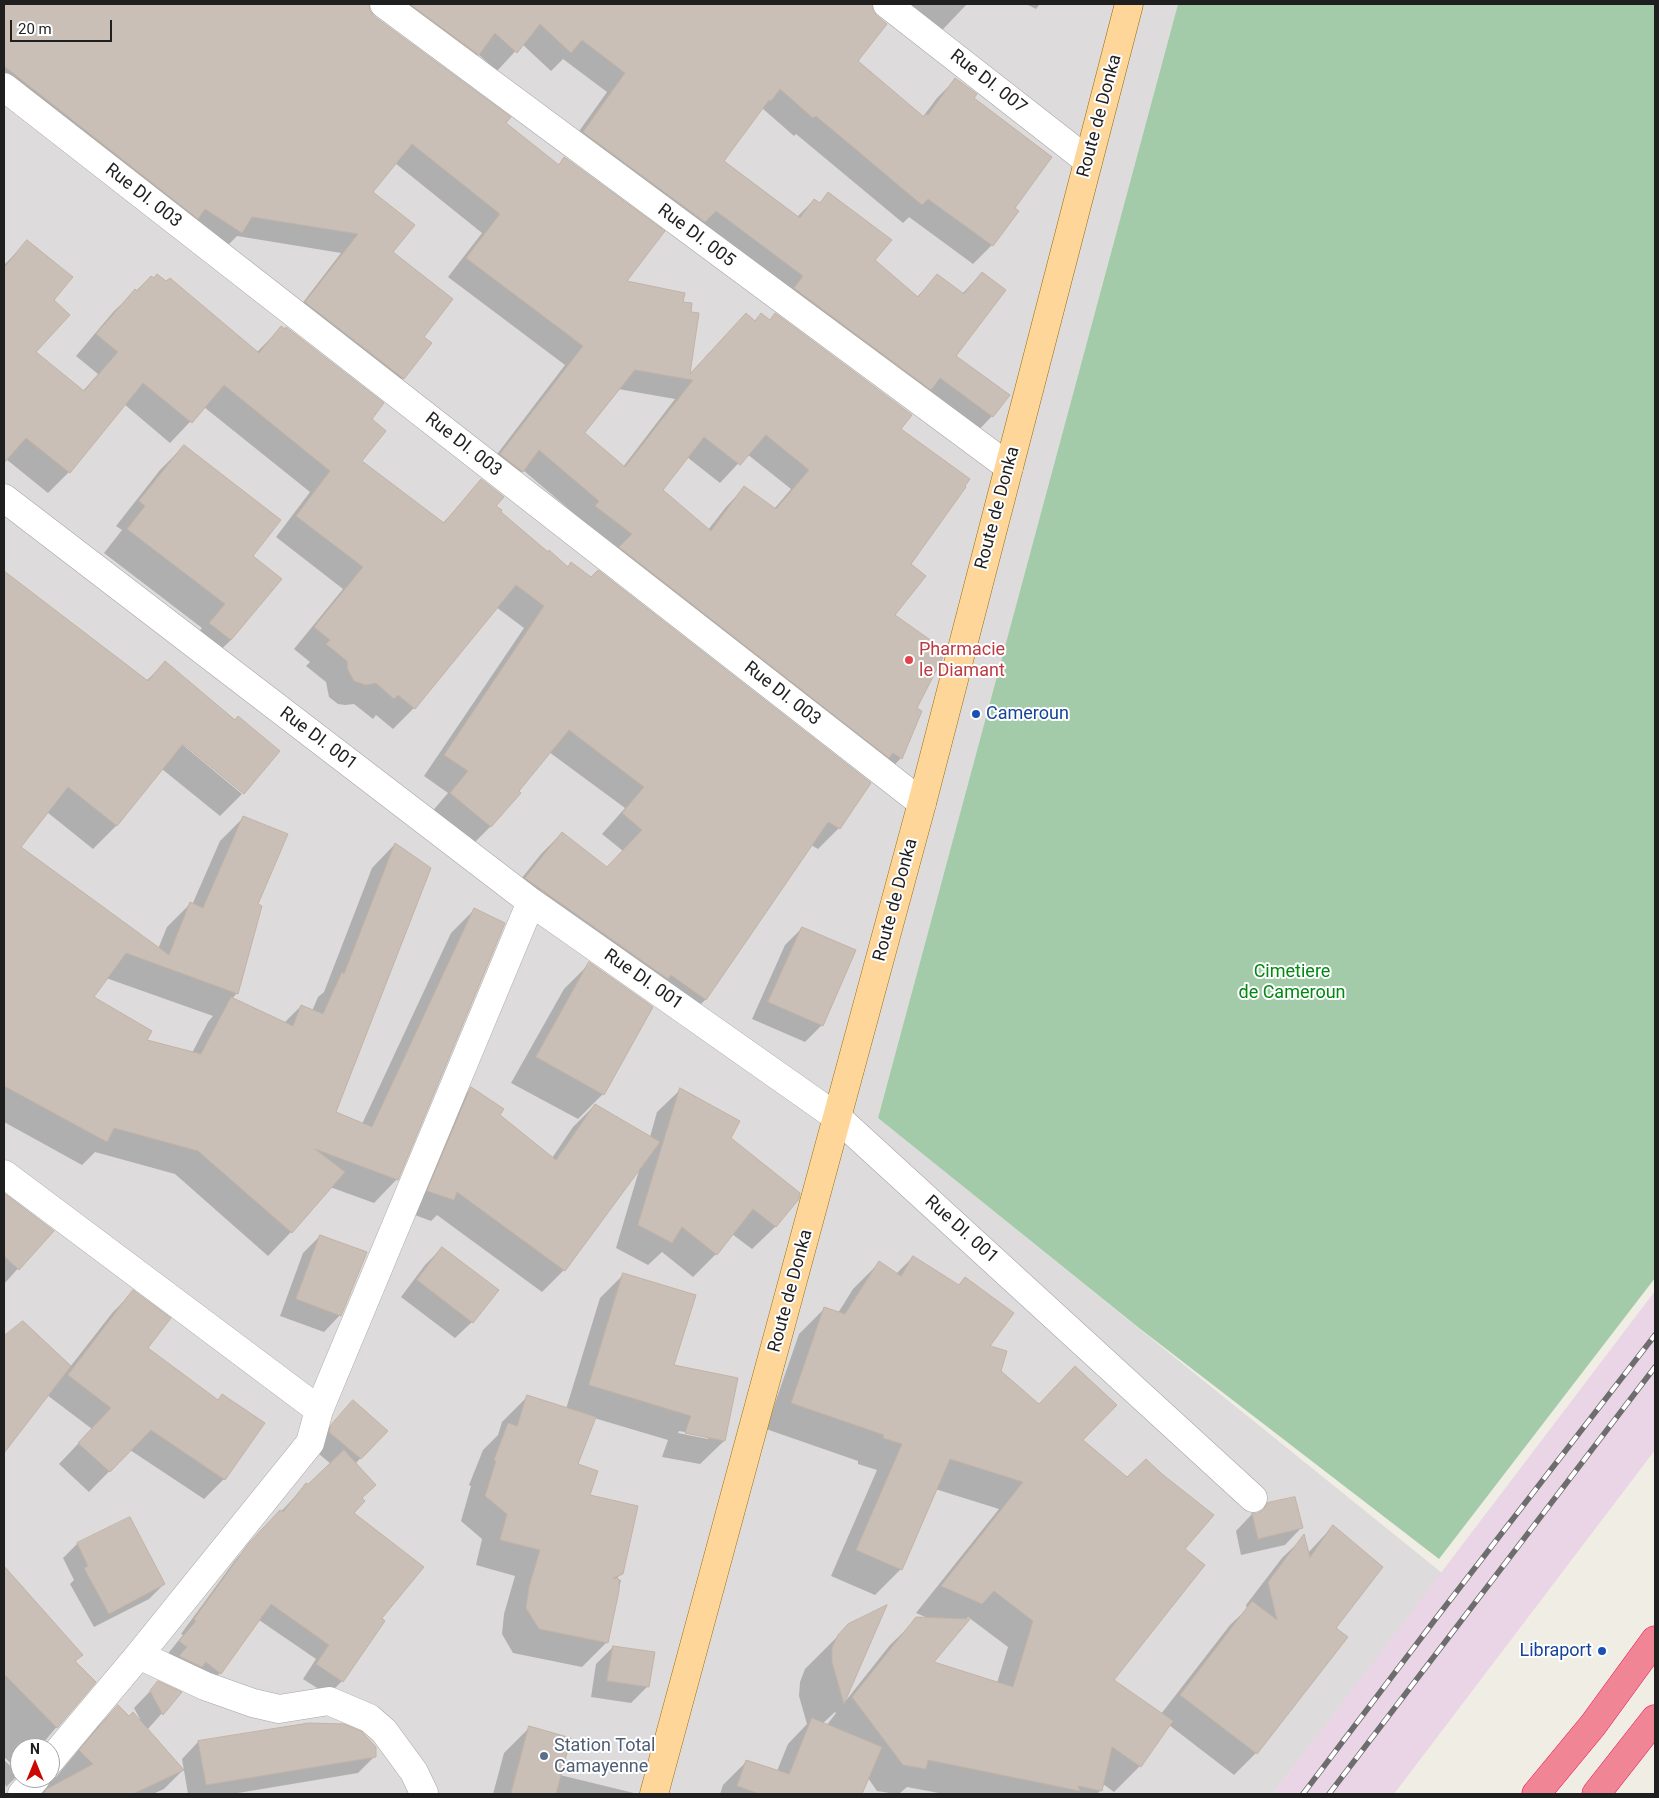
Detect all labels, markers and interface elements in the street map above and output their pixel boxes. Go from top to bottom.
scale bar [12,10,115,42]
text: 20 m [18,20,52,38]
street label: Rue DI. 007 [945,45,1031,119]
street label: Route de Donka [1073,52,1127,180]
street label: Rue DI. 003 [100,159,186,233]
street label: Rue DI. 005 [653,200,739,272]
street label: Rue DI. 003 [420,408,506,482]
street label: Route de Donka [971,444,1025,572]
place label: Pharmacie le Diamant [919,639,1005,682]
marker: Pharmacie le Diamant [903,654,915,666]
street label: Rue DI. 003 [739,657,825,731]
street label: Rue DI. 001 [275,703,361,775]
place label: Cameroun [986,703,1069,725]
marker: Cameroun [970,708,982,720]
street label: Route de Donka [869,836,923,964]
street label: Rue DI. 001 [599,945,687,1015]
park label: Cimetiere de Cameroun [1238,961,1346,1004]
street label: Rue DI. 001 [920,1191,1002,1269]
street label: Route de Donka [764,1227,818,1355]
place label: Libraport [1519,1640,1592,1662]
marker: Libraport [1596,1645,1608,1657]
place label: Station Total Camayenne [554,1735,655,1778]
north arrow [10,1738,60,1788]
text: N [30,1741,40,1757]
marker: Station Total Camayenne [538,1750,550,1762]

